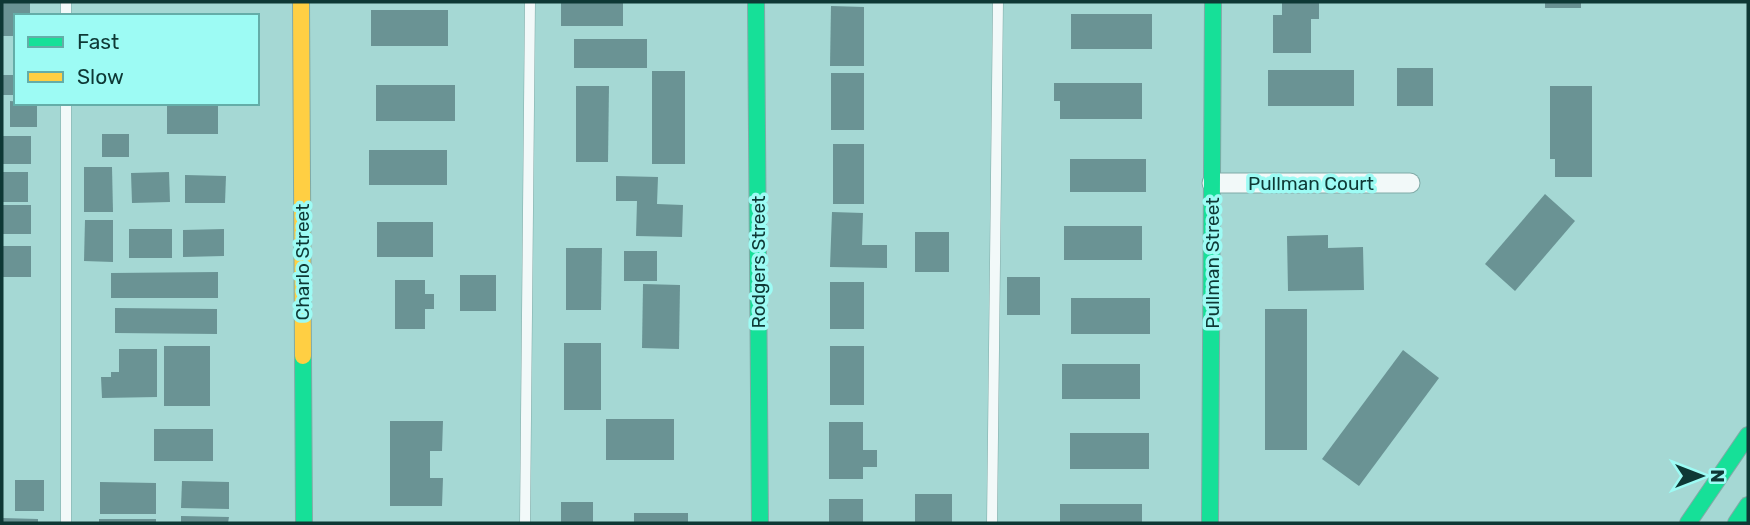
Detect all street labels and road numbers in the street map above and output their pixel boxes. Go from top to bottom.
street label: Pullman Court [1248,172,1375,195]
street label: Rodgers Street [747,195,770,329]
street label: Pullman Street [1201,197,1224,329]
street label: Charlo Street [291,203,314,321]

